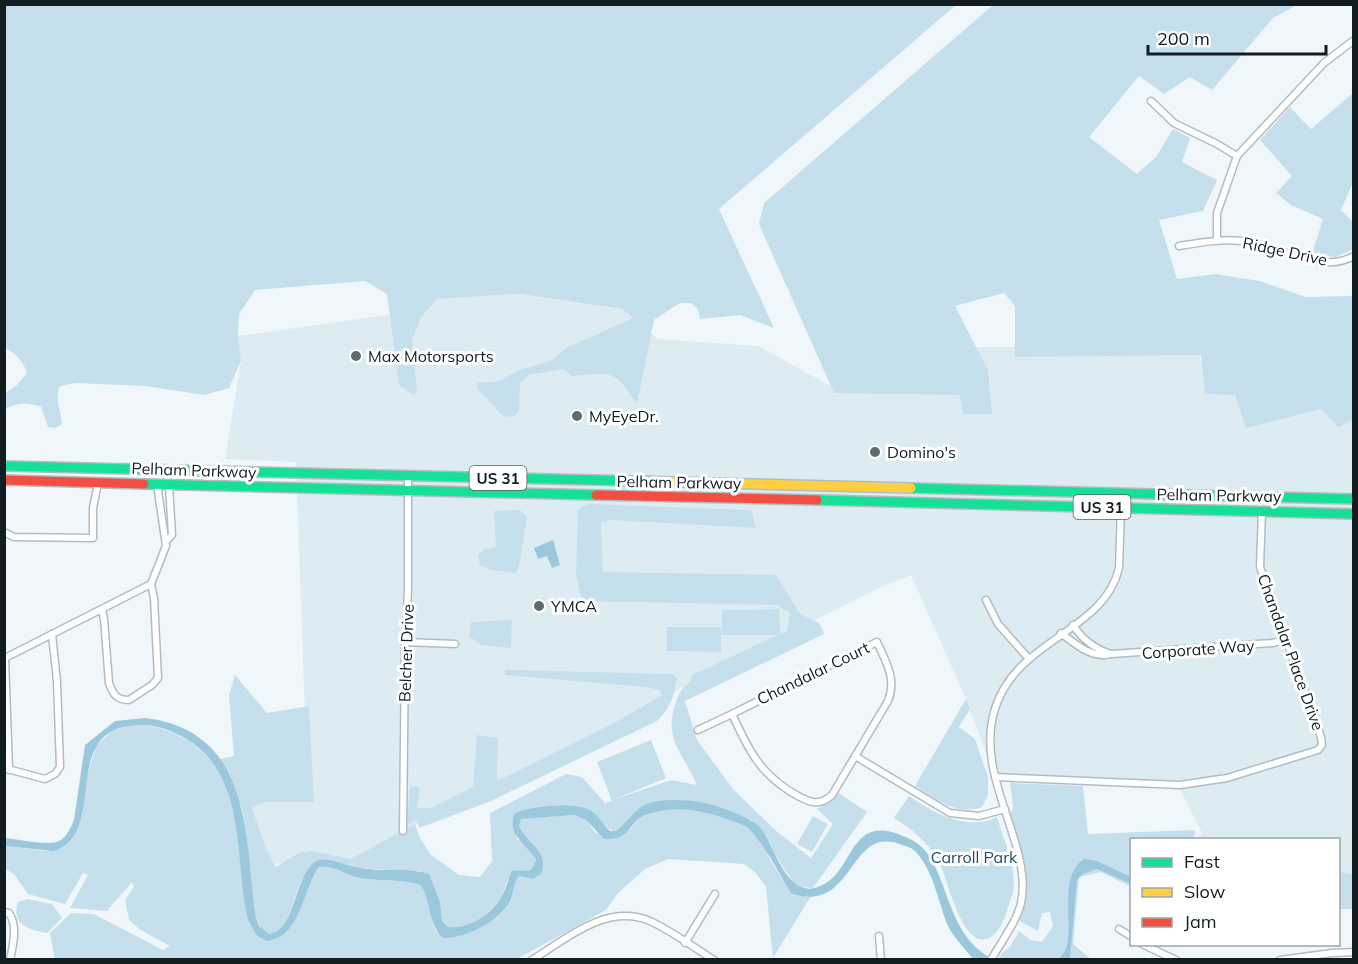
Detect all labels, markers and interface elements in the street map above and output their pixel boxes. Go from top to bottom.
scale bar [1148,18,1326,56]
text: 200 m [1157,27,1210,50]
street label: Ridge Drive [1241,232,1329,270]
place label: Max Motorsports [368,346,494,366]
marker: Max Motorsports [349,349,363,363]
place label: MyEyeDr. [589,406,659,426]
marker: MyEyeDr. [570,409,584,423]
place label: Domino's [887,442,956,462]
marker: Domino's [868,445,882,459]
street label: Pelham Parkway [131,458,257,482]
road number: US 31 [470,466,526,490]
street label: Pelham Parkway [616,471,742,493]
street label: Pelham Parkway [1156,484,1282,506]
road number: US 31 [1074,495,1130,519]
street label: Chandalar Place Drive [1253,571,1329,733]
place label: YMCA [550,596,597,616]
marker: YMCA [532,599,546,613]
street label: Belcher Drive [394,604,418,702]
street label: Corporate Way [1141,635,1255,663]
street label: Chandalar Court [754,637,873,709]
legend [1130,838,1340,946]
park label: Carroll Park [931,847,1018,867]
text: Fast [1184,850,1220,873]
text: Slow [1184,880,1226,903]
text: Jam [1184,910,1217,933]

